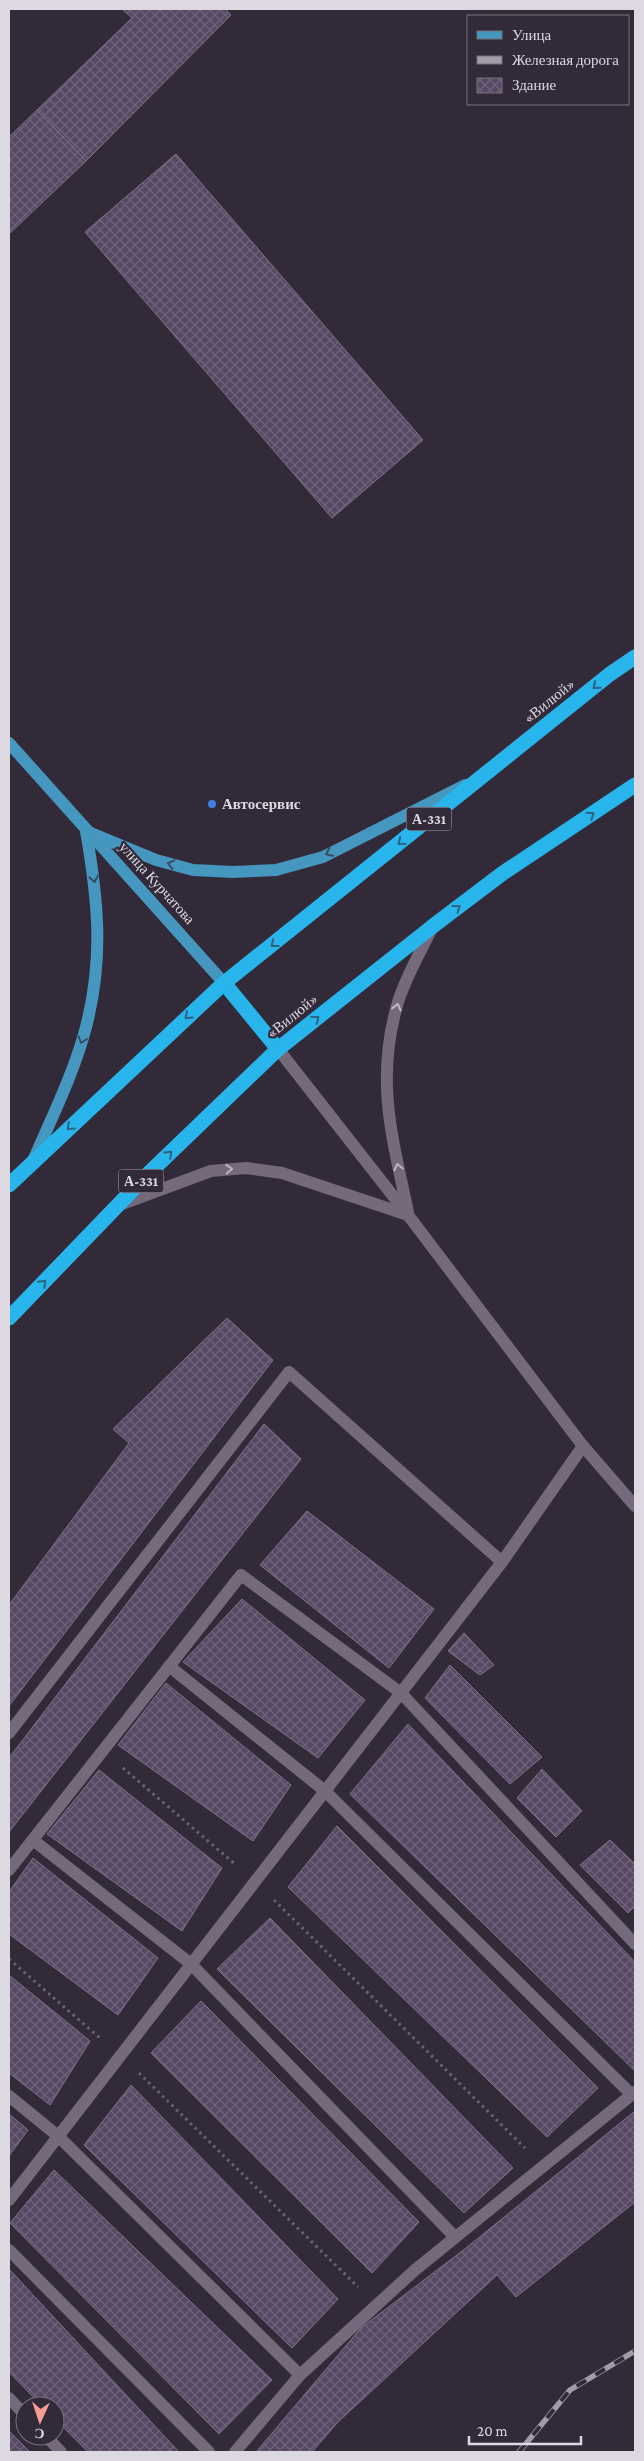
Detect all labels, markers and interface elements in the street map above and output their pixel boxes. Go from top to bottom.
legend [467,15,629,105]
text: Улица [512,27,551,43]
text: Железная дорога [512,52,619,68]
text: Здание [512,77,556,93]
street label: «Вилюй» [520,676,578,726]
one-way arrow [592,680,601,689]
place label: Автосервис [222,796,301,812]
marker: Автосервис [206,798,218,810]
road number: А-331 [406,808,452,831]
one-way arrow [585,812,594,821]
one-way arrow [398,837,407,845]
street label: улица Курчатова [116,839,198,927]
one-way arrow [326,847,335,857]
one-way arrow [166,859,175,870]
one-way arrow [89,875,99,883]
one-way arrow [451,905,460,913]
one-way arrow [271,938,280,946]
street label: «Вилюй» [263,991,321,1041]
one-way arrow [391,1003,402,1011]
one-way arrow [185,1010,194,1019]
one-way arrow [310,1016,319,1024]
one-way arrow [78,1035,88,1043]
one-way arrow [66,1121,75,1130]
one-way arrow [163,1151,172,1160]
one-way arrow [394,1163,404,1171]
one-way arrow [226,1164,234,1175]
road number: А-331 [118,1170,164,1192]
one-way arrow [37,1279,46,1288]
north arrow [15,2396,65,2446]
scale bar [469,2414,582,2446]
text: 20 m [477,2423,508,2439]
text: С [34,2426,45,2442]

